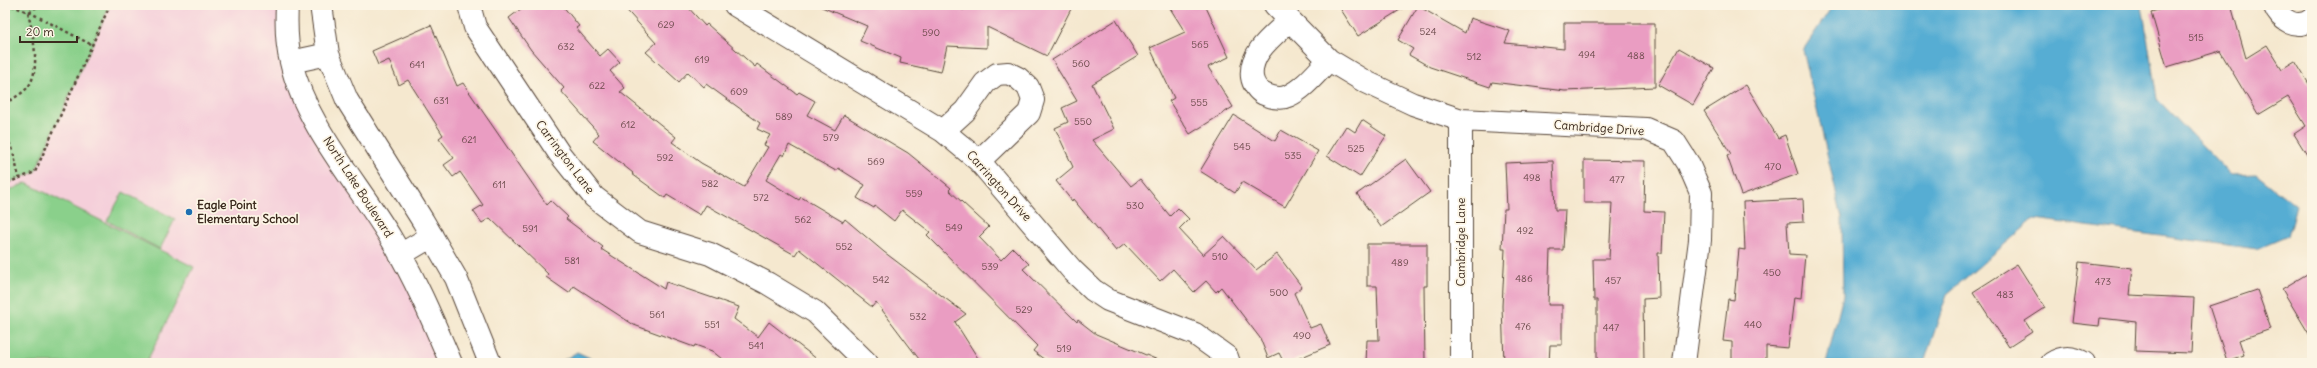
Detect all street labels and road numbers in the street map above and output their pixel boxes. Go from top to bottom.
street label: Carrington Lane [533,117,598,196]
street label: Cambridge Drive [1553,117,1645,138]
street label: North Lake Boulevard [320,133,397,240]
street label: Carrington Drive [964,147,1035,224]
street label: Cambridge Lane [1453,197,1468,287]

